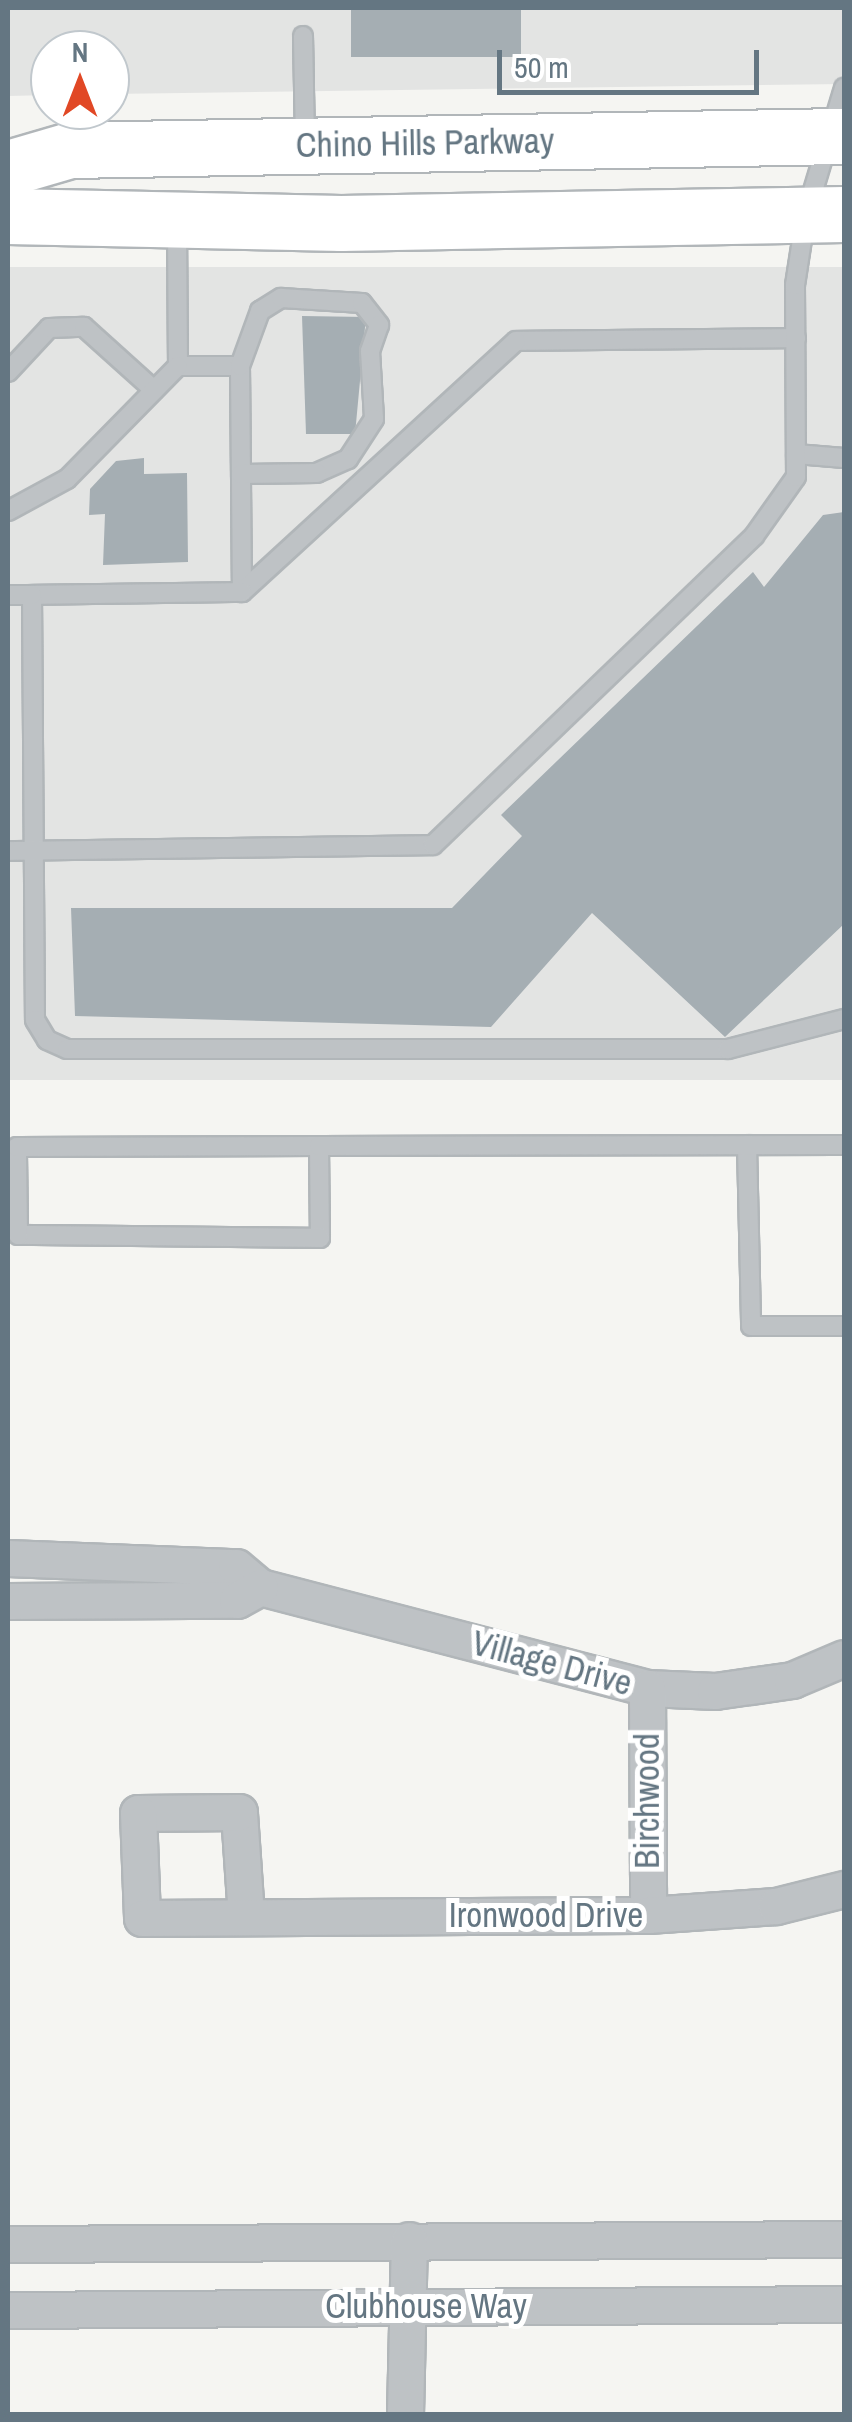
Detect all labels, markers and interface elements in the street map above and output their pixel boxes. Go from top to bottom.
north arrow [30,30,130,130]
scale bar [502,30,764,92]
text: N [72,33,88,71]
text: 50 m [514,47,569,87]
street label: Chino Hills Parkway [295,120,555,166]
street label: Village Drive [467,1622,637,1704]
street label: Birchwood [626,1733,668,1869]
street label: Ironwood Drive [449,1894,643,1936]
street label: Clubhouse Way [325,2285,527,2327]

